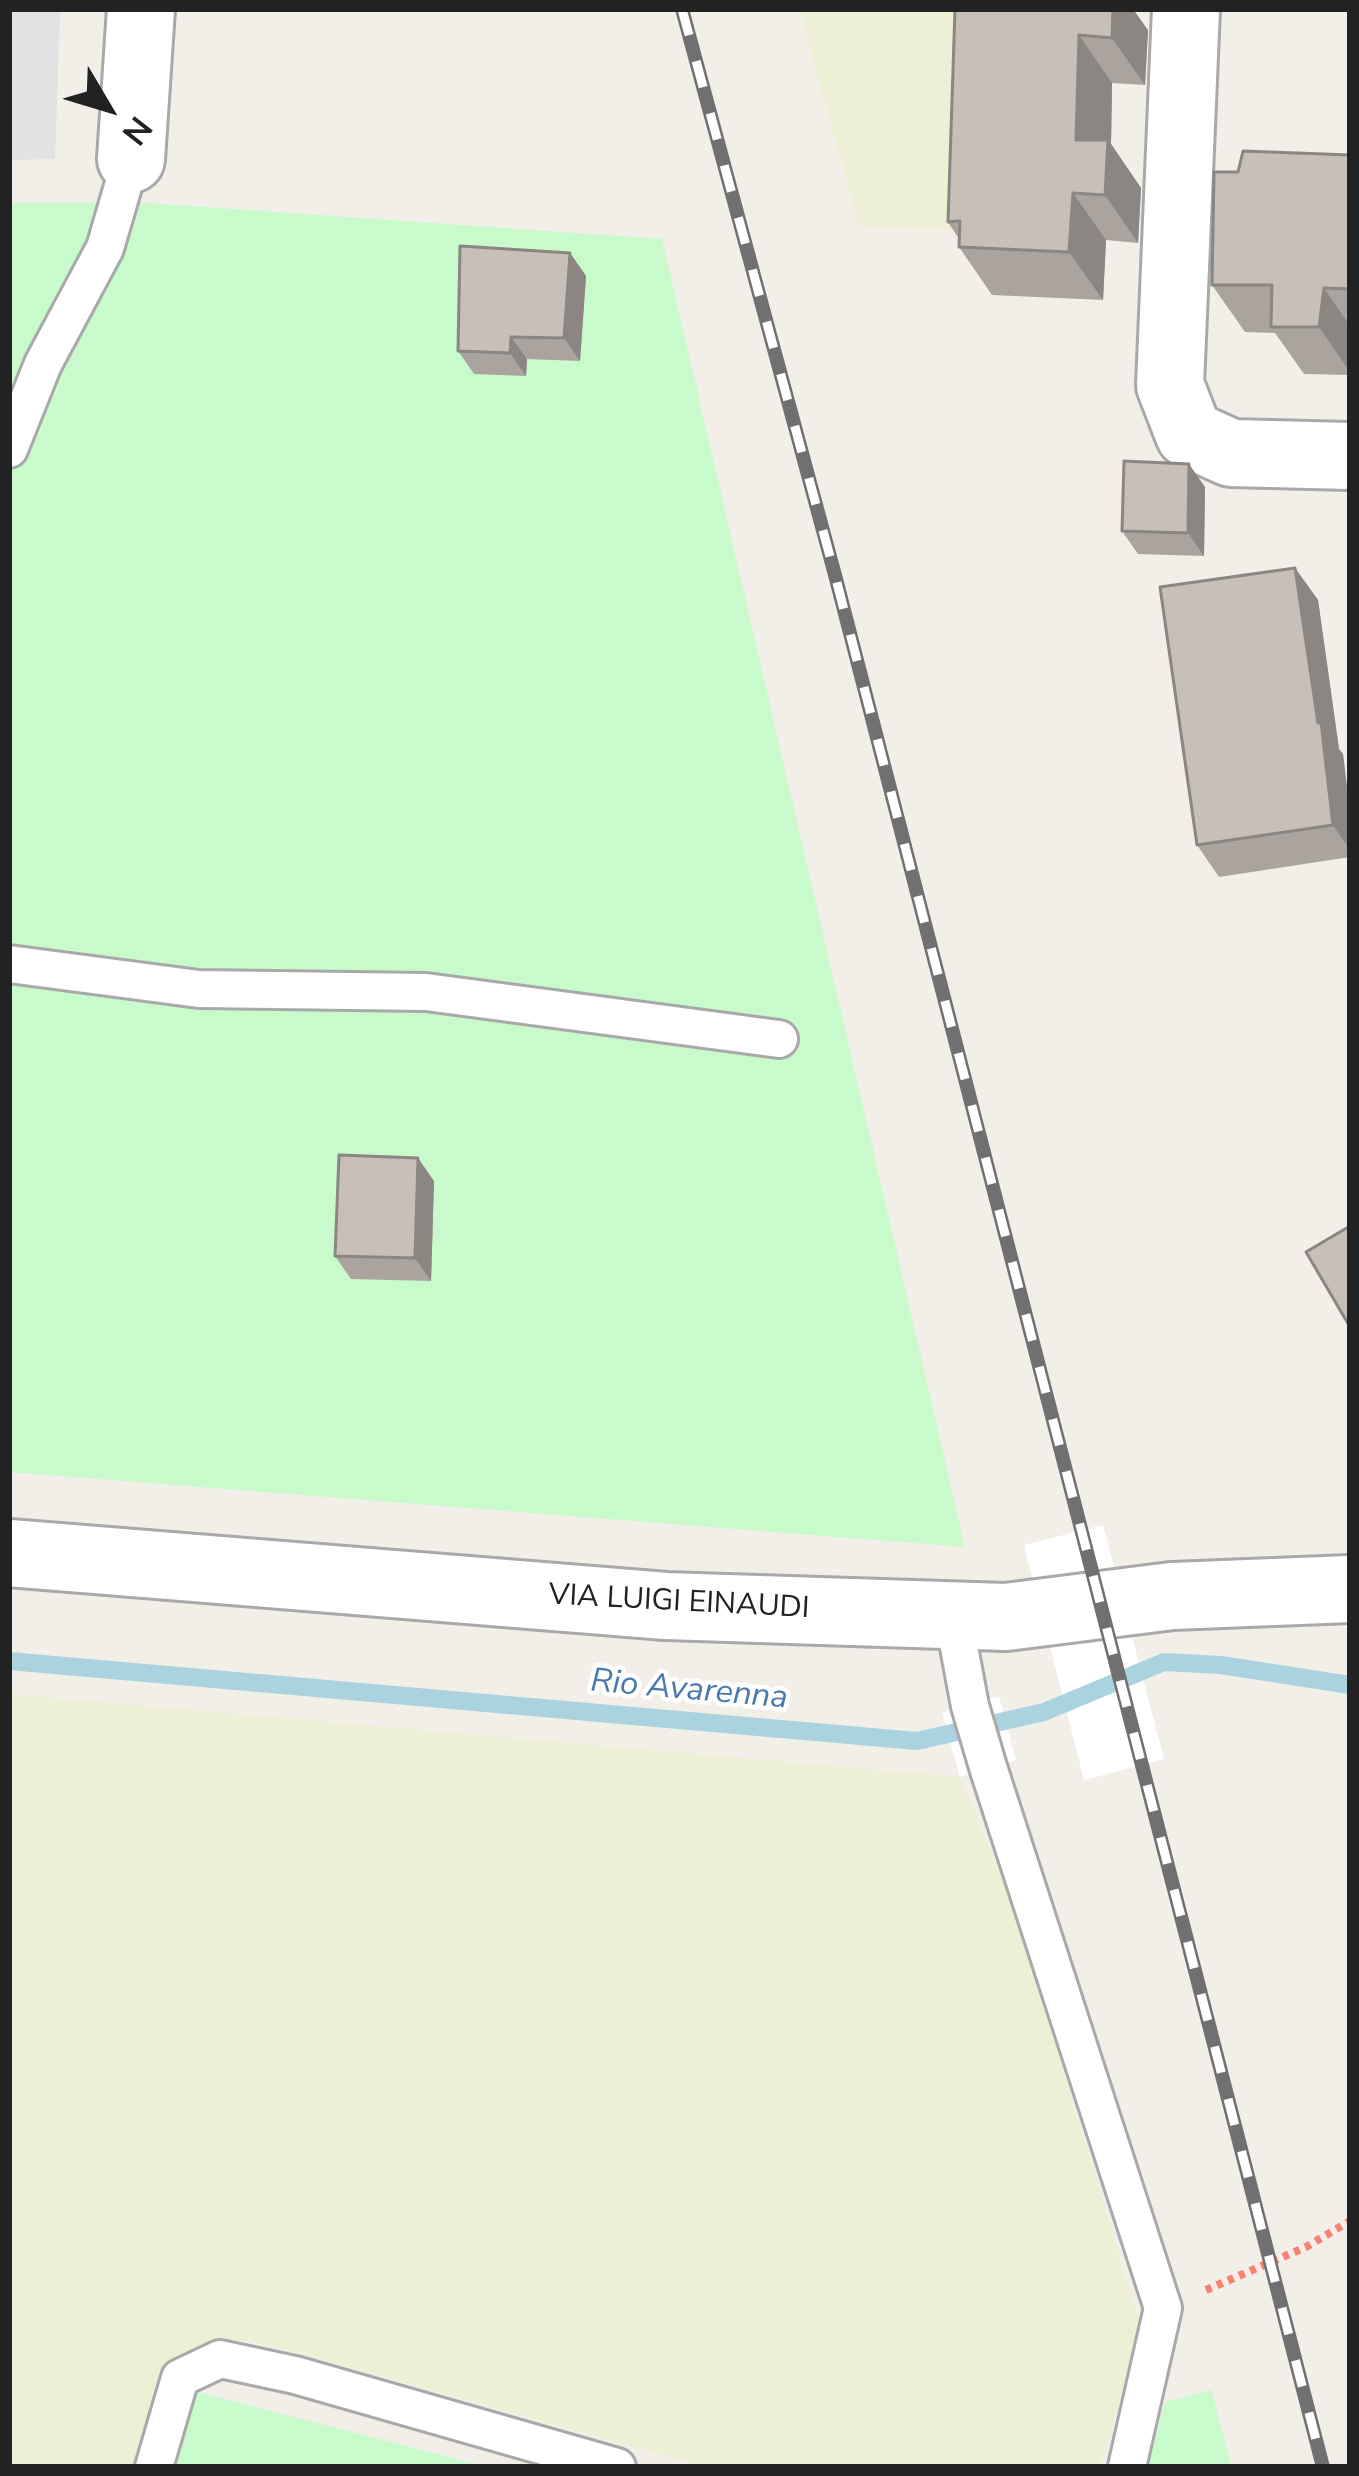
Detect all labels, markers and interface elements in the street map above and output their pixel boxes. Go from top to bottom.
north arrow [48,48,168,168]
text: N [111,107,162,154]
street label: VIA LUIGI EINAUDI [548,1578,810,1628]
water label: Rio Avarenna [589,1663,789,1719]

